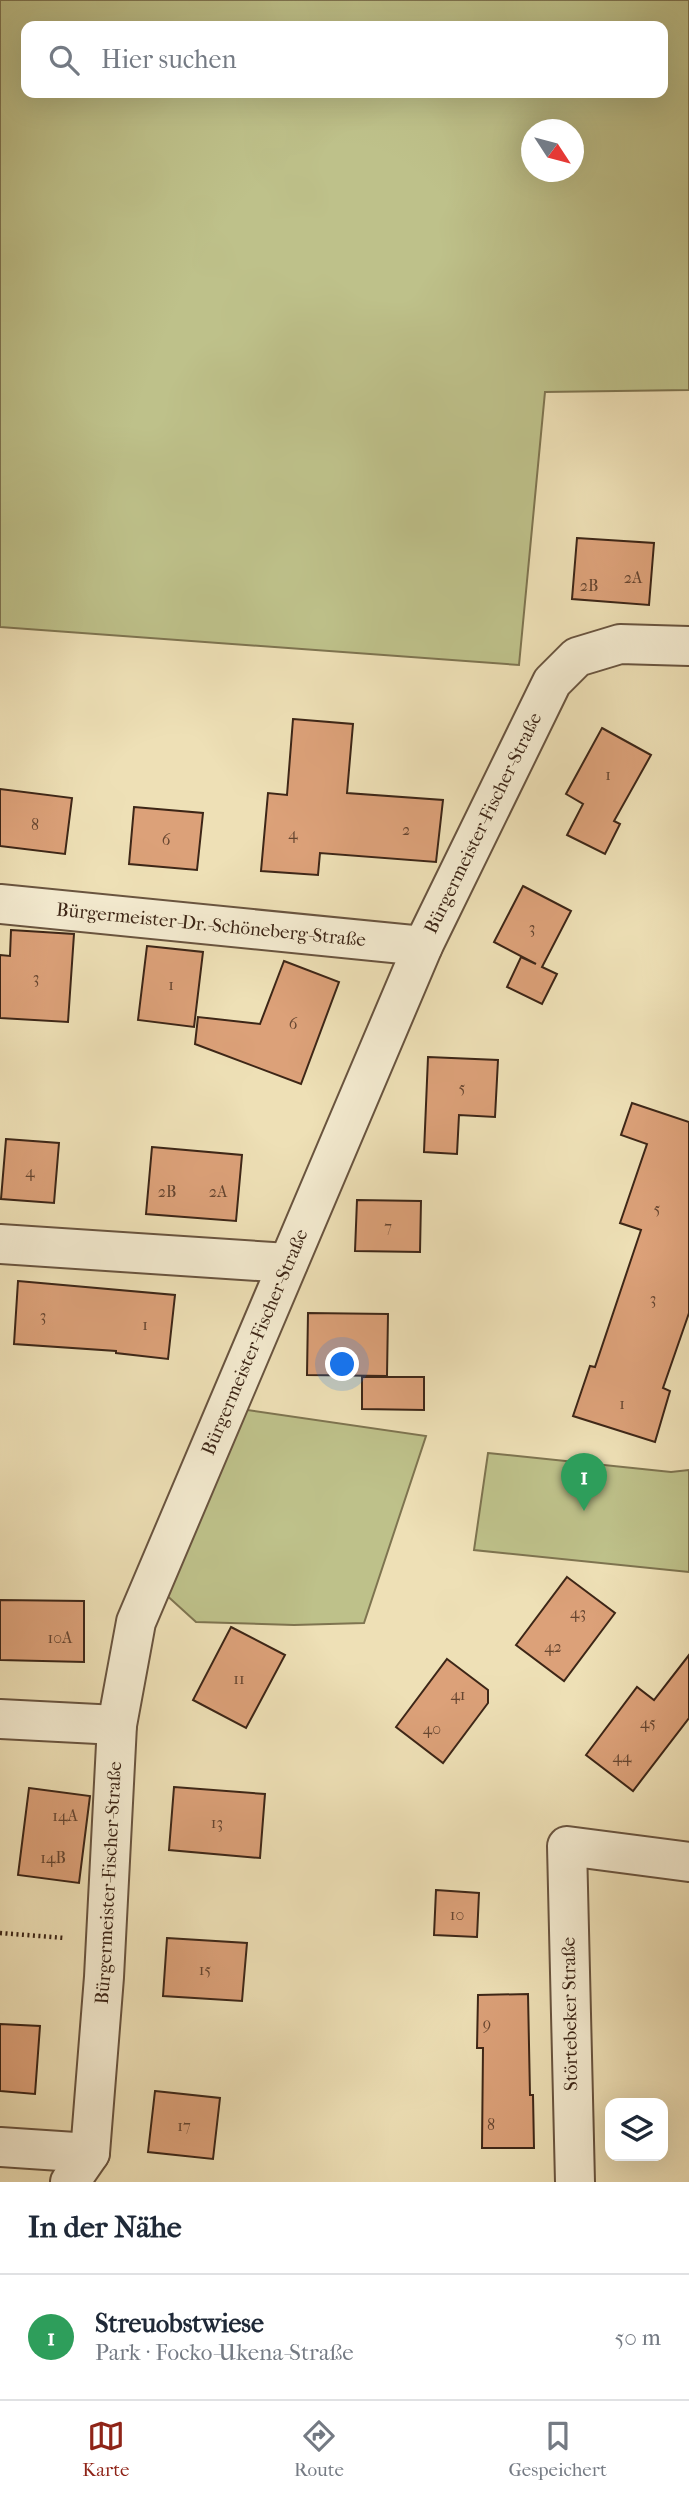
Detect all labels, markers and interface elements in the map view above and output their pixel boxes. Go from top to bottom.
search box [21,21,668,98]
icon: search [45,41,83,79]
text: Hier suchen [101,44,237,75]
north arrow [521,119,584,182]
house number: 2A [624,568,643,587]
house number: 2B [580,576,598,595]
street label: Bürgermeister-Fischer-Straße [420,709,546,937]
house number: 1 [605,765,611,784]
house number: 8 [31,815,39,834]
house number: 2 [402,820,410,839]
house number: 4 [288,824,298,843]
house number: 6 [162,830,171,849]
street label: Bürgermeister-Dr.-Schöneberg-Straße [55,899,367,951]
house number: 3 [529,918,535,937]
house number: 3 [33,968,39,987]
house number: 1 [168,975,174,994]
house number: 6 [289,1014,298,1033]
house number: 5 [459,1078,466,1097]
house number: 4 [25,1162,35,1181]
house number: 2B [158,1182,176,1201]
house number: 2A [209,1182,228,1201]
house number: 5 [654,1199,661,1218]
house number: 7 [384,1217,392,1236]
street label: Bürgermeister-Fischer-Straße [197,1226,313,1458]
house number: 3 [650,1289,656,1308]
house number: 3 [40,1306,46,1325]
house number: 1 [142,1315,148,1334]
your location [325,1347,359,1381]
house number: 1 [619,1394,625,1413]
pin: 1 [561,1453,607,1511]
house number: 43 [570,1603,586,1622]
house number: 10A [48,1628,73,1647]
house number: 42 [544,1637,562,1656]
house number: 11 [233,1669,245,1688]
house number: 41 [450,1685,466,1704]
house number: 45 [640,1713,656,1732]
house number: 40 [423,1719,441,1738]
house number: 44 [613,1747,632,1766]
street label: Bürgermeister-Fischer-Straße [91,1761,126,2005]
house number: 14A [52,1806,78,1825]
house number: 13 [211,1813,223,1832]
house number: 14B [40,1848,66,1867]
house number: 10 [450,1905,464,1924]
street label: Störtebeker Straße [558,1937,582,2091]
house number: 15 [199,1960,211,1979]
house number: 9 [483,2014,491,2033]
map controls [605,2098,668,2161]
button: layers [605,2098,668,2161]
house number: 8 [487,2115,495,2134]
house number: 17 [177,2116,191,2135]
text: In der Nähe [28,2210,182,2245]
text: Streuobstwiese [95,2308,264,2339]
text: 1 [47,2324,55,2351]
text: 50 m [614,2324,661,2351]
text: Park · Focko-Ukena-Straße [95,2339,354,2366]
tab: Karte [82,2417,129,2481]
tab: Route [294,2417,344,2481]
tab: Gespeichert [508,2417,607,2481]

